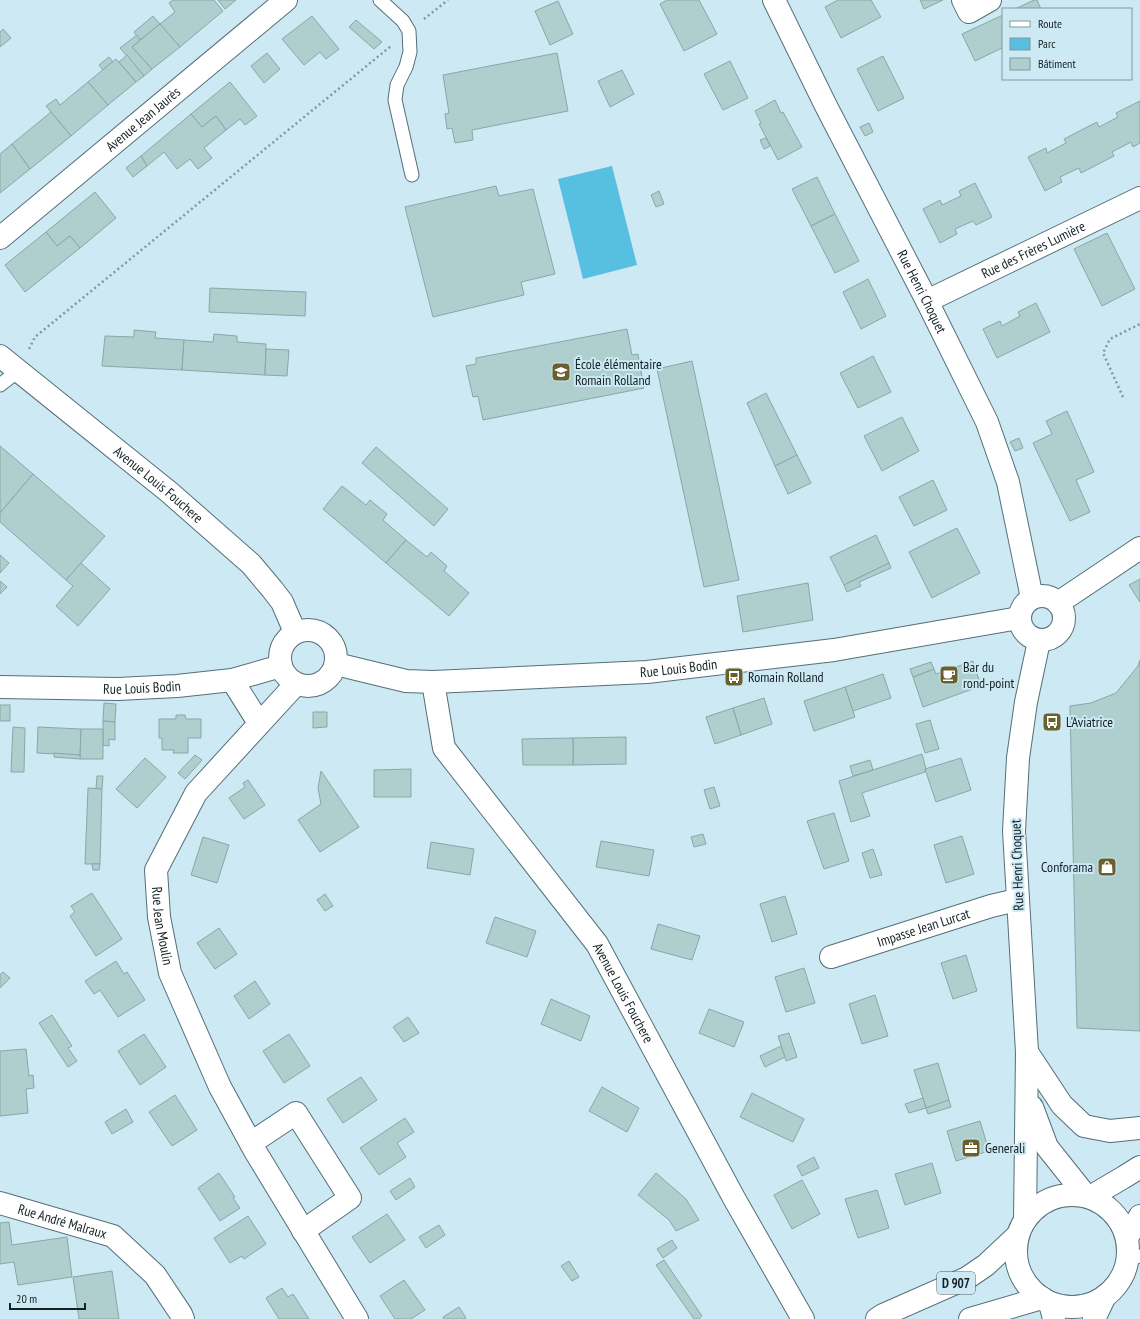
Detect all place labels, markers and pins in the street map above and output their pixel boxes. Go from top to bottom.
place label: École élémentaire Romain Rolland [575,355,662,389]
school or university icon: École élémentaire Romain Rolland [550,361,572,383]
place label: Bar du rond-point [963,658,1014,692]
cafe icon: Bar du rond-point [938,664,960,686]
bus stop icon: Romain Rolland [723,666,745,688]
place label: Romain Rolland [748,668,824,686]
bus stop icon: L'Aviatrice [1041,711,1063,733]
place label: L'Aviatrice [1066,713,1113,731]
shop icon: Conforama [1096,856,1118,878]
place label: Conforama [1041,858,1093,876]
office icon: Generali [960,1137,982,1159]
place label: Generali [985,1139,1025,1157]

